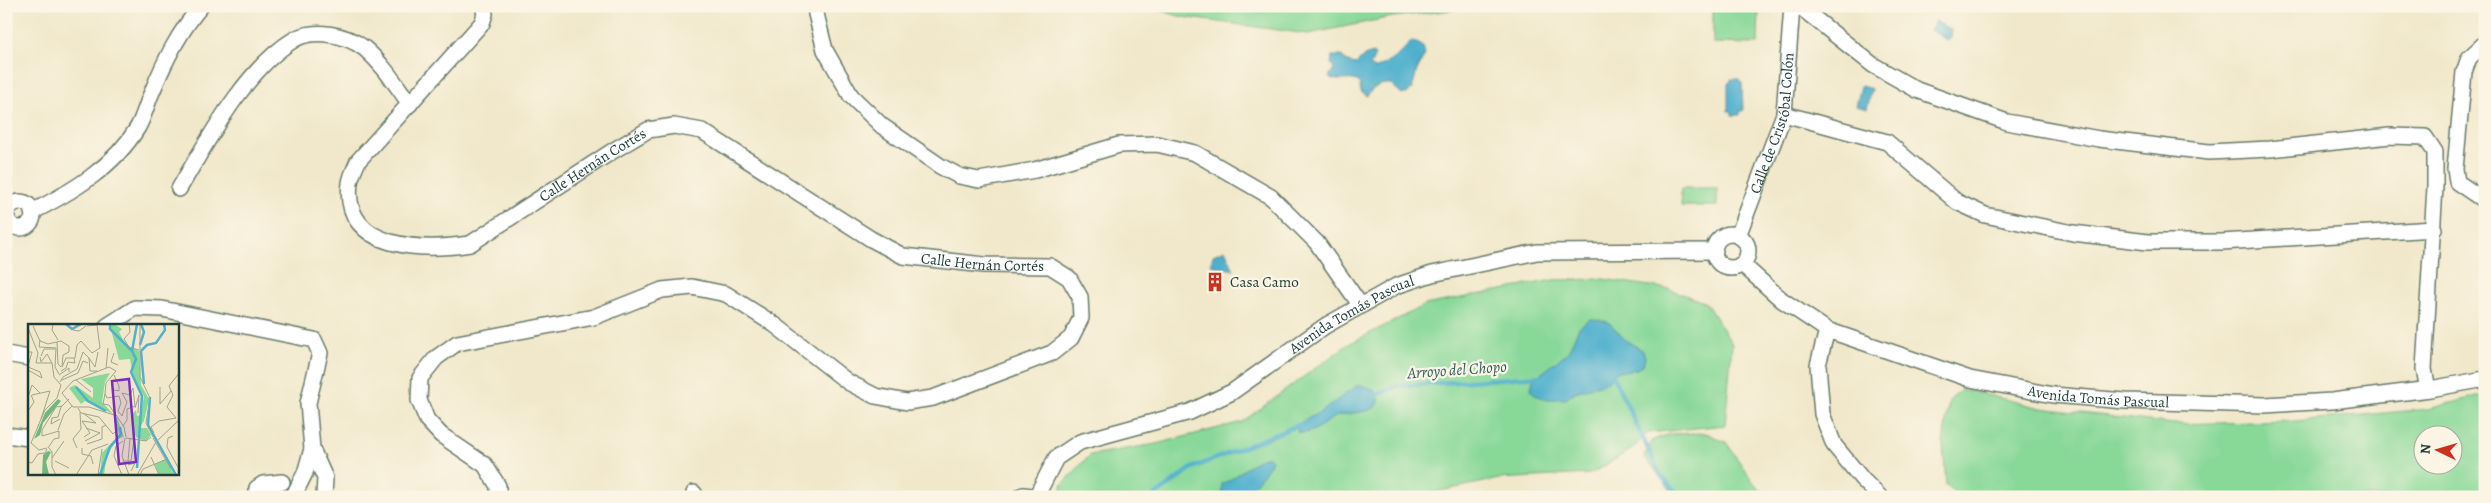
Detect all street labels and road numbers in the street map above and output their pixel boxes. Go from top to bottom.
street label: Calle de Cristóbal Colón [1745,52,1799,197]
street label: Calle Hernán Cortés [535,123,650,206]
street label: Calle Hernán Cortés [920,248,1044,276]
street label: Avenida Tomás Pascual [1284,271,1417,359]
street label: Avenida Tomás Pascual [2025,380,2170,412]

